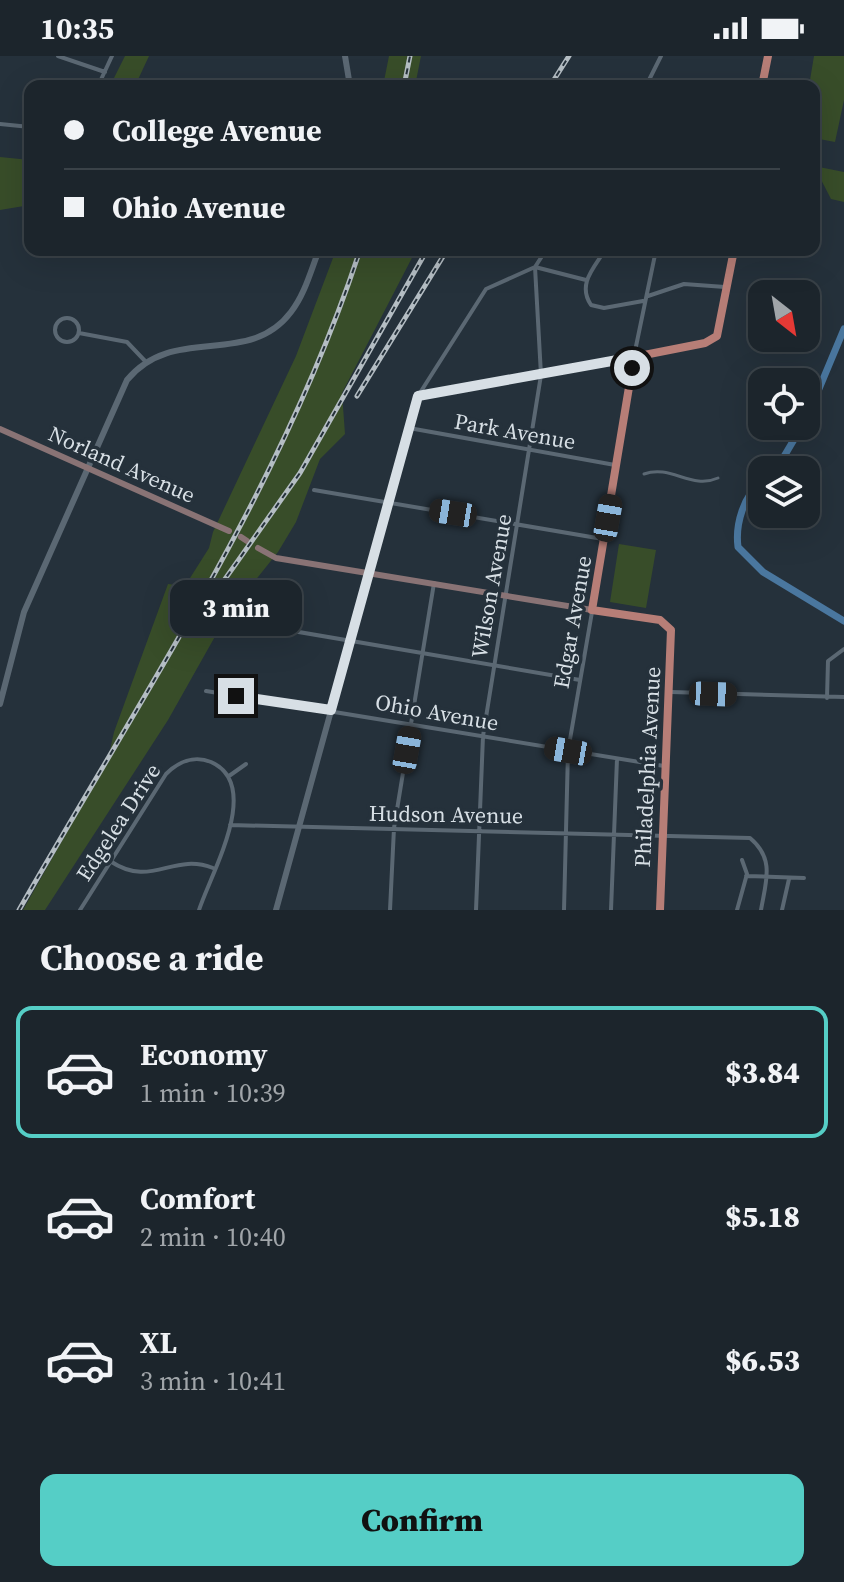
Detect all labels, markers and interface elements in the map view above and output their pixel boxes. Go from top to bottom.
text: 10:35 [40,8,114,49]
text: College Avenue [112,110,322,151]
text: Ohio Avenue [112,187,285,228]
north arrow [748,280,820,352]
map controls [748,280,820,528]
route start [614,350,650,386]
button: locate [748,368,820,440]
street label: Park Avenue [452,406,578,456]
street label: Norland Avenue [44,418,200,510]
button: layers [748,456,820,528]
car [592,492,624,544]
car [427,497,479,529]
street label: Wilson Avenue [464,511,518,661]
street label: Edgar Avenue [546,553,598,691]
callout: 3 min [170,580,302,636]
text: 3 min [202,590,270,626]
street label: Philadelphia Avenue [627,666,667,868]
route end [218,678,254,714]
car [689,681,737,707]
street label: Ohio Avenue [373,686,501,738]
car [391,724,423,776]
car [542,735,594,767]
street label: Edgelea Drive [69,757,167,887]
street label: Hudson Avenue [369,798,523,830]
text: Choose a ride [40,933,263,982]
text: Economy [140,1034,268,1075]
icon: car [44,1036,116,1108]
text: $3.84 [725,1052,800,1093]
text: 1 min · 10:39 [140,1075,286,1111]
text: Comfort [140,1178,255,1219]
icon: car [44,1180,116,1252]
text: $5.18 [725,1196,800,1237]
text: 2 min · 10:40 [140,1219,286,1255]
text: XL [140,1322,177,1363]
icon: car [44,1324,116,1396]
text: $6.53 [725,1340,800,1381]
text: 3 min · 10:41 [140,1363,286,1399]
button: Confirm [40,1474,804,1566]

